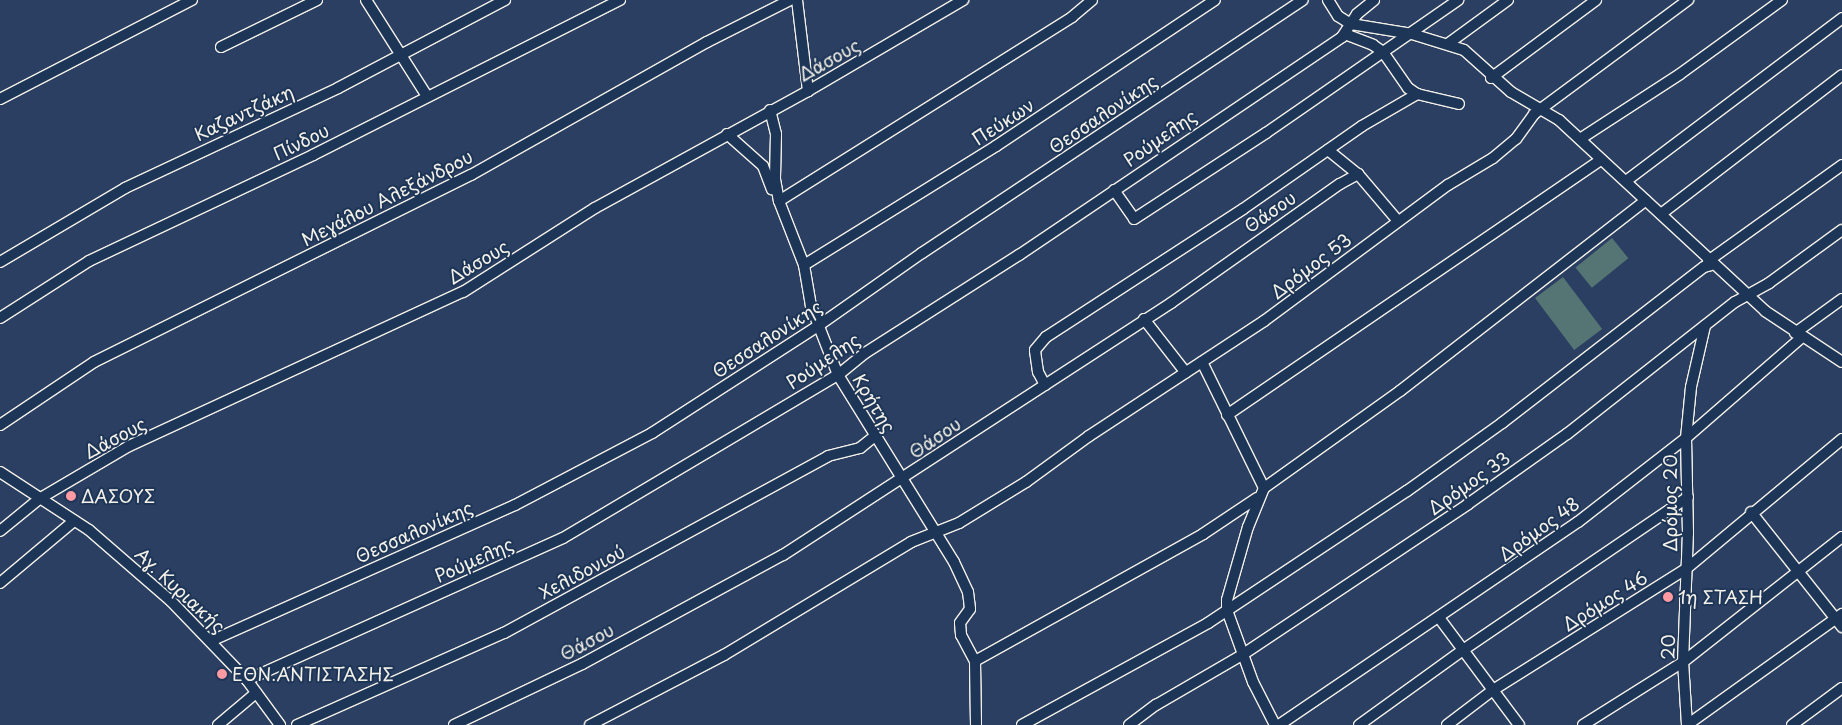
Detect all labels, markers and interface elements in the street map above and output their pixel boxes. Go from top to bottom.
street label: Δάσους [795,34,863,86]
street label: Θεσσαλονίκης [1045,70,1161,158]
street label: Καζαντζάκη [191,81,297,145]
street label: Πεύκων [968,94,1038,150]
street label: Ρούμελης [1120,105,1200,171]
street label: Πίνδου [270,119,332,165]
street label: Μεγάλου Αλεξάνδρου [297,145,477,251]
street label: Θάσου [1240,186,1300,238]
street label: Δρόμος 53 [1266,229,1356,303]
street label: Δάσους [444,236,512,288]
street label: Θεσσαλονίκης [708,296,826,382]
street label: Ρούμελης [782,329,864,393]
street label: Κρήτης [848,370,900,436]
street label: Δάσους [80,413,150,463]
street label: Θάσου [905,413,965,463]
street label: Δρόμος 33 [1424,447,1514,519]
street label: Δρόμος 20 [1659,454,1681,552]
place label: ΔΑΣΟΥΣ [81,485,155,507]
marker: ΔΑΣΟΥΣ [65,490,77,502]
street label: Δρόμος 48 [1494,492,1584,566]
street label: Θεσσαλονίκης [352,496,476,568]
street label: Ρούμελης [431,533,517,587]
street label: Χελιδονιού [535,540,629,604]
street label: Αγ. Κυριακής [131,543,229,637]
street label: Δρόμος 46 [1558,566,1652,636]
place label: 1η ΣΤΑΣΗ [1678,586,1764,608]
marker: 1η ΣΤΑΣΗ [1662,591,1674,603]
street label: Θάσου [556,619,618,665]
street label: 20 [1657,634,1679,660]
place label: ΕΘΝ.ΑΝΤΙΣΤΑΣΗΣ [232,663,394,685]
marker: ΕΘΝ.ΑΝΤΙΣΤΑΣΗΣ [216,668,228,680]

